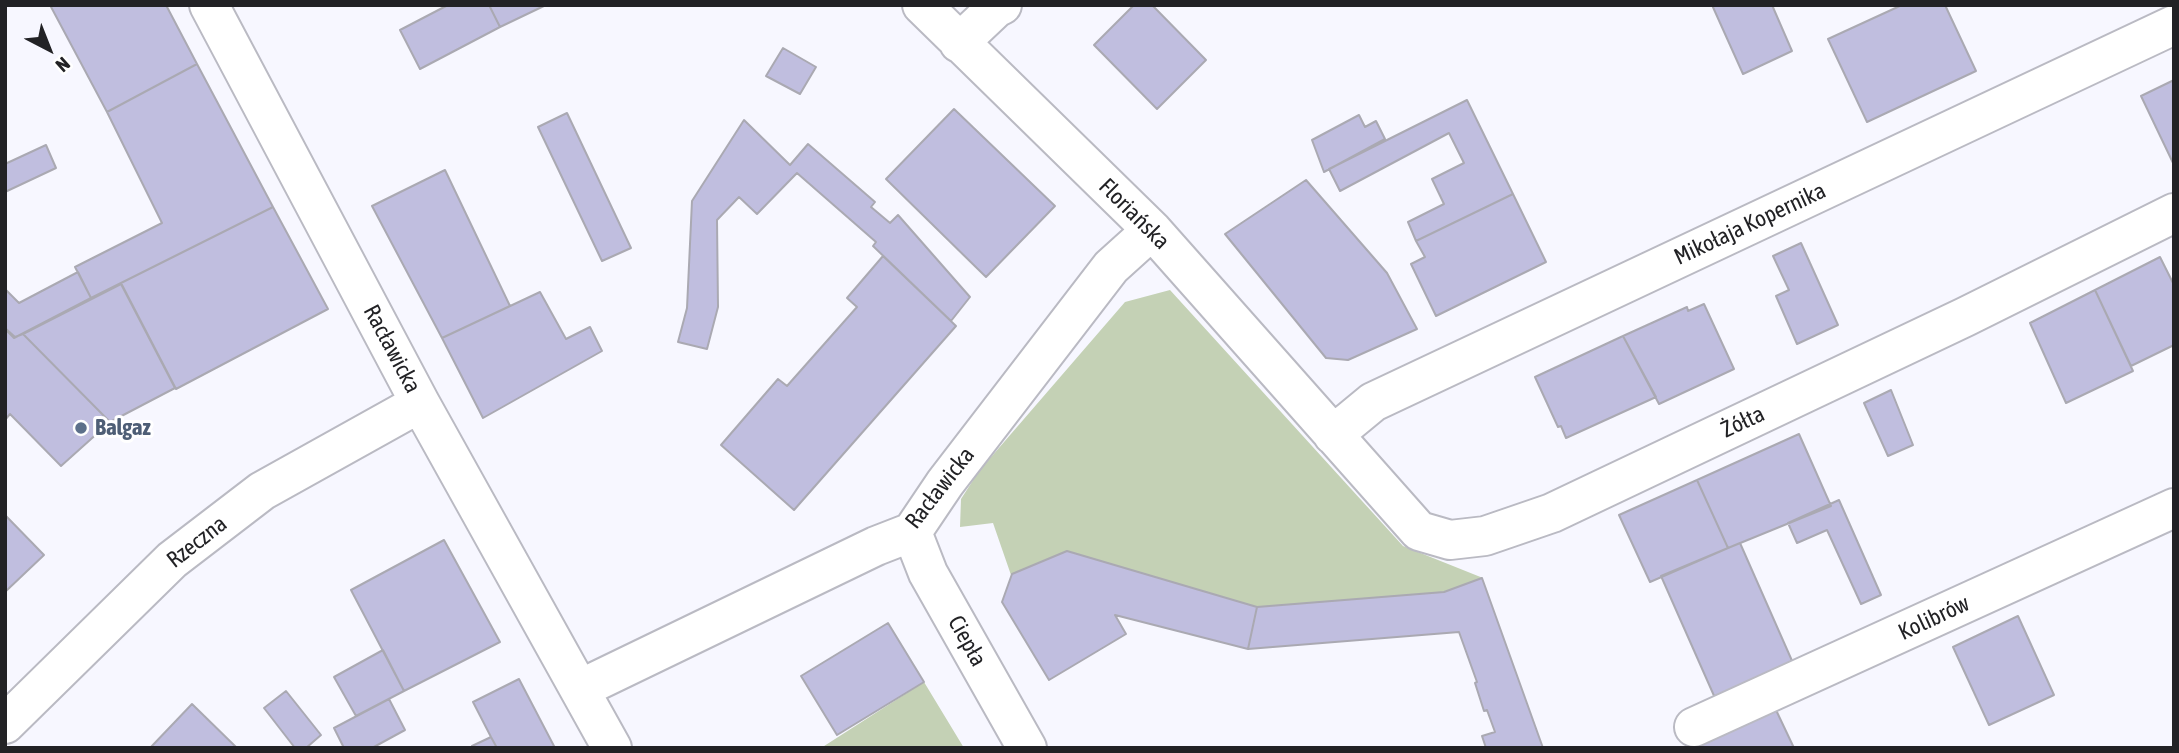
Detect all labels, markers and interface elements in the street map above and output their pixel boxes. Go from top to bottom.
north arrow [14,14,84,84]
text: N [52,53,75,77]
street label: Floriańska [1093,173,1175,255]
street label: Mikołaja Kopernika [1670,177,1830,271]
street label: Racławicka [357,300,427,398]
street label: Żółta [1717,400,1769,444]
place label: Balgaz [95,414,151,442]
marker: Balgaz [73,420,89,436]
street label: Racławicka [900,442,980,534]
street label: Rzeczna [162,510,232,574]
street label: Kolibrów [1894,590,1974,646]
street label: Ciepła [942,611,992,671]

